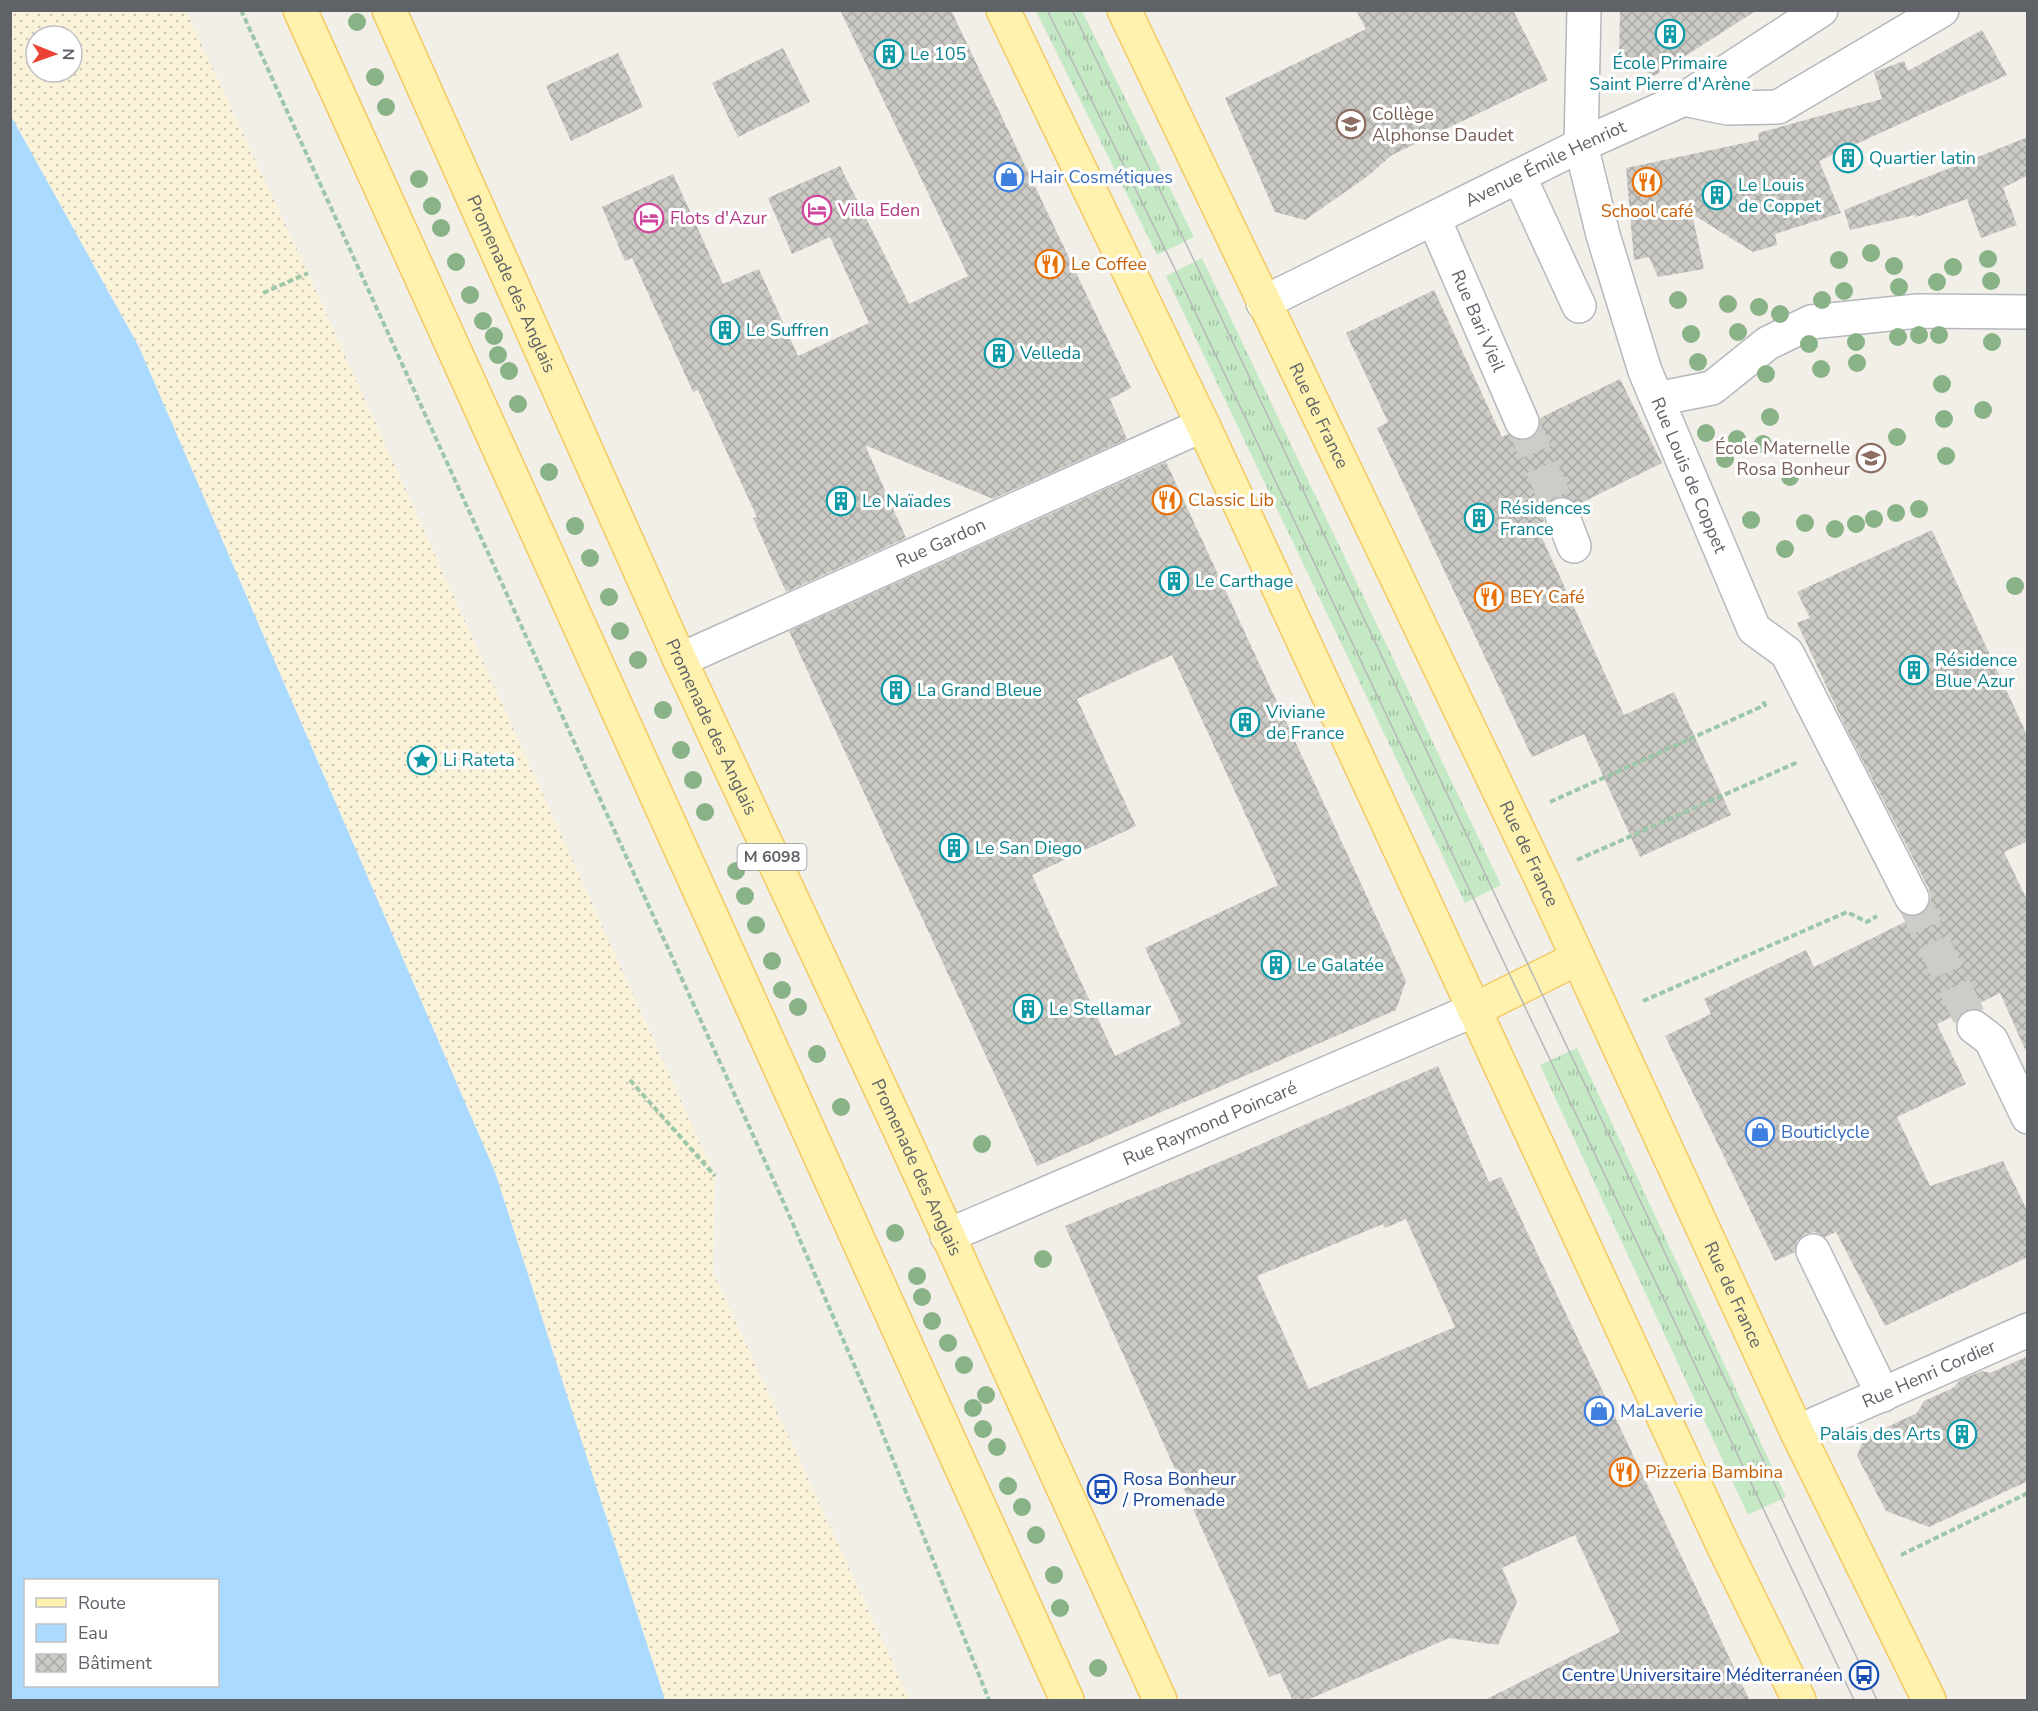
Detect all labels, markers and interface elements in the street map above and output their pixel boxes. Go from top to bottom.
building icon: École Primaire Saint Pierre d'Arène [1654,18,1686,50]
north arrow [24,24,84,84]
building icon: Le 105 [873,38,905,70]
place label: Le 105 [910,42,966,66]
text: N [57,48,79,60]
place label: École Primaire Saint Pierre d'Arène [1589,51,1751,96]
place label: Collège Alphonse Daudet [1372,102,1514,147]
school or university icon: Collège Alphonse Daudet [1335,108,1367,140]
street label: Avenue Émile Henriot [1461,114,1630,213]
building icon: Quartier latin [1832,142,1864,174]
place label: Quartier latin [1869,146,1976,170]
shop icon: Hair Cosmétiques [993,161,1025,193]
place label: Hair Cosmétiques [1030,165,1173,189]
restaurant icon: School café [1631,166,1663,198]
place label: Le Louis de Coppet [1738,173,1822,218]
building icon: Le Louis de Coppet [1701,179,1733,211]
street label: Promenade des Anglais [461,191,562,376]
hotel icon: Villa Eden [801,194,833,226]
place label: Villa Eden [837,198,920,222]
place label: School café [1601,199,1693,223]
hotel icon: Flots d'Azur [633,202,665,234]
place label: Flots d'Azur [670,206,768,230]
restaurant icon: Le Coffee [1034,248,1066,280]
place label: Le Coffee [1071,252,1147,276]
street label: Rue Bari Vieil [1445,266,1511,376]
building icon: Le Suffren [709,314,741,346]
place label: Le Suffren [746,318,829,342]
building icon: Velleda [983,337,1015,369]
place label: Velleda [1019,341,1081,365]
street label: Rue de France [1283,359,1355,472]
street label: Rue Louis de Coppet [1645,394,1733,557]
place label: École Maternelle Rosa Bonheur [1715,436,1851,481]
school or university icon: École Maternelle Rosa Bonheur [1855,442,1887,474]
restaurant icon: Classic Lib [1151,484,1183,516]
building icon: Le Naïades [825,485,857,517]
place label: Classic Lib [1188,488,1274,512]
place label: Le Naïades [862,489,951,513]
place label: Résidences France [1500,496,1591,541]
building icon: Résidences France [1463,502,1495,534]
street label: Rue Gardon [892,512,990,573]
building icon: Le Carthage [1158,565,1190,597]
place label: Le Carthage [1195,569,1293,593]
restaurant icon: BEY Café [1473,581,1505,613]
place label: BEY Café [1510,585,1585,609]
street label: Promenade des Anglais [660,635,763,819]
place label: Résidence Blue Azur [1935,648,2017,693]
building icon: Résidence Blue Azur [1898,654,1930,686]
building icon: La Grand Bleue [880,674,912,706]
place label: La Grand Bleue [917,678,1042,702]
place label: Viviane de France [1265,700,1344,745]
building icon: Viviane de France [1229,706,1261,738]
place icon: Li Rateta [406,744,438,776]
place label: Li Rateta [443,748,515,772]
street label: Rue de France [1494,797,1565,911]
building icon: Le San Diego [938,832,970,864]
place label: Le San Diego [975,836,1082,860]
road number: M 6098 [738,844,806,870]
building icon: Le Galatée [1260,949,1292,981]
place label: Le Galatée [1297,953,1384,977]
building icon: Le Stellamar [1012,993,1044,1025]
place label: Le Stellamar [1049,997,1152,1021]
street label: Promenade des Anglais [866,1075,968,1260]
street label: Rue Raymond Poincaré [1119,1075,1301,1171]
shop icon: Bouticlycle [1744,1116,1776,1148]
place label: Bouticlycle [1781,1120,1869,1144]
street label: Rue de France [1699,1238,1768,1352]
street label: Rue Henri Cordier [1858,1334,2000,1414]
shop icon: MaLaverie [1583,1395,1615,1427]
place label: MaLaverie [1620,1399,1703,1423]
building icon: Palais des Arts [1946,1418,1978,1450]
place label: Palais des Arts [1820,1422,1941,1446]
restaurant icon: Pizzeria Bambina [1608,1456,1640,1488]
place label: Pizzeria Bambina [1645,1460,1783,1484]
place label: Rosa Bonheur / Promenade [1122,1467,1237,1512]
bus stop icon: Rosa Bonheur / Promenade [1086,1473,1118,1505]
legend [24,1579,219,1687]
text: Route [78,1591,126,1615]
text: Eau [78,1621,108,1645]
text: Bâtiment [78,1651,152,1675]
bus stop icon: Centre Universitaire Méditerranéen [1848,1659,1880,1691]
place label: Centre Universitaire Méditerranéen [1562,1663,1843,1687]

